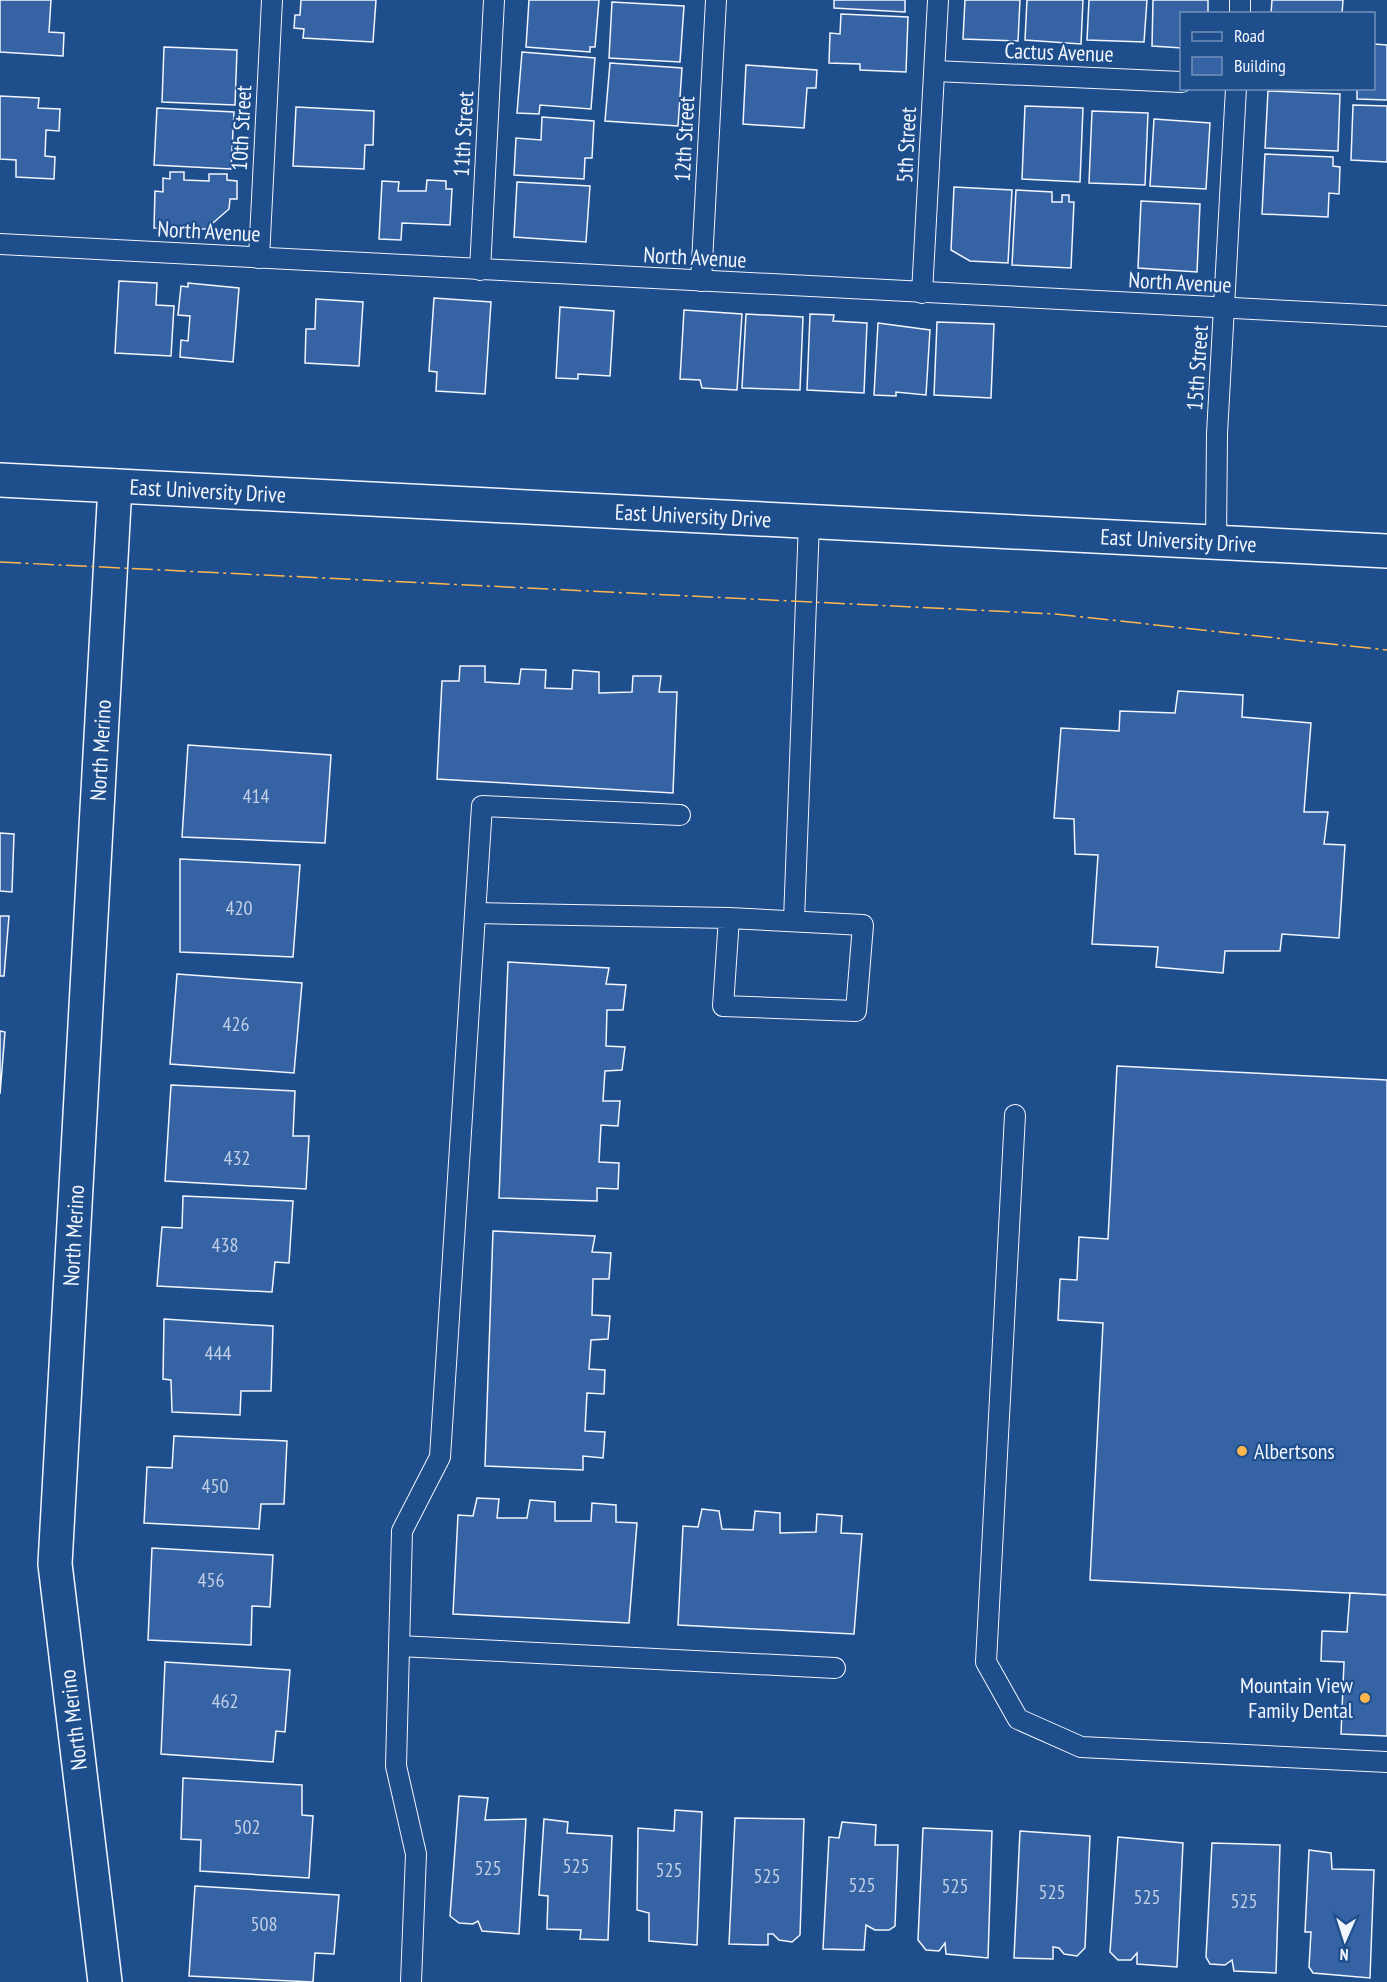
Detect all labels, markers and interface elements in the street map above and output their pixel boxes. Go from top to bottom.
legend [1180,12,1375,90]
text: Road [1234,24,1265,47]
street label: Cactus Avenue [1004,36,1114,68]
text: Building [1234,54,1286,77]
street label: 10th Street [225,84,257,172]
street label: 11th Street [447,90,479,178]
street label: 12th Street [668,95,700,183]
street label: 5th Street [890,106,922,184]
street label: North Avenue [157,214,261,248]
street label: North Avenue [643,240,747,274]
street label: North Avenue [1128,265,1232,299]
street label: 15th Street [1180,324,1214,412]
street label: East University Drive [129,473,287,509]
street label: East University Drive [614,497,772,533]
street label: East University Drive [1100,522,1257,558]
street label: North Merino [83,699,117,802]
house number: 414 [243,783,270,809]
house number: 420 [226,895,253,921]
house number: 426 [223,1011,250,1037]
house number: 432 [224,1145,251,1171]
street label: North Merino [56,1184,90,1287]
house number: 438 [212,1232,239,1258]
house number: 444 [205,1340,232,1366]
place label: Albertsons [1254,1437,1335,1465]
marker: Albertsons [1235,1444,1249,1458]
house number: 450 [202,1473,229,1499]
house number: 456 [198,1567,225,1593]
street label: North Merino [53,1668,93,1772]
place label: Mountain View Family Dental [1240,1671,1354,1724]
house number: 462 [212,1688,239,1714]
marker: Mountain View Family Dental [1358,1691,1372,1705]
house number: 502 [234,1814,261,1840]
house number: 525 [563,1853,590,1879]
house number: 525 [475,1855,502,1881]
house number: 525 [656,1857,683,1883]
house number: 525 [754,1863,781,1889]
house number: 525 [849,1872,876,1898]
house number: 525 [942,1873,969,1899]
house number: 525 [1039,1879,1066,1905]
house number: 525 [1134,1884,1161,1910]
house number: 525 [1231,1888,1258,1914]
north arrow [1315,1910,1375,1970]
house number: 508 [251,1911,278,1937]
text: N [1339,1945,1349,1965]

